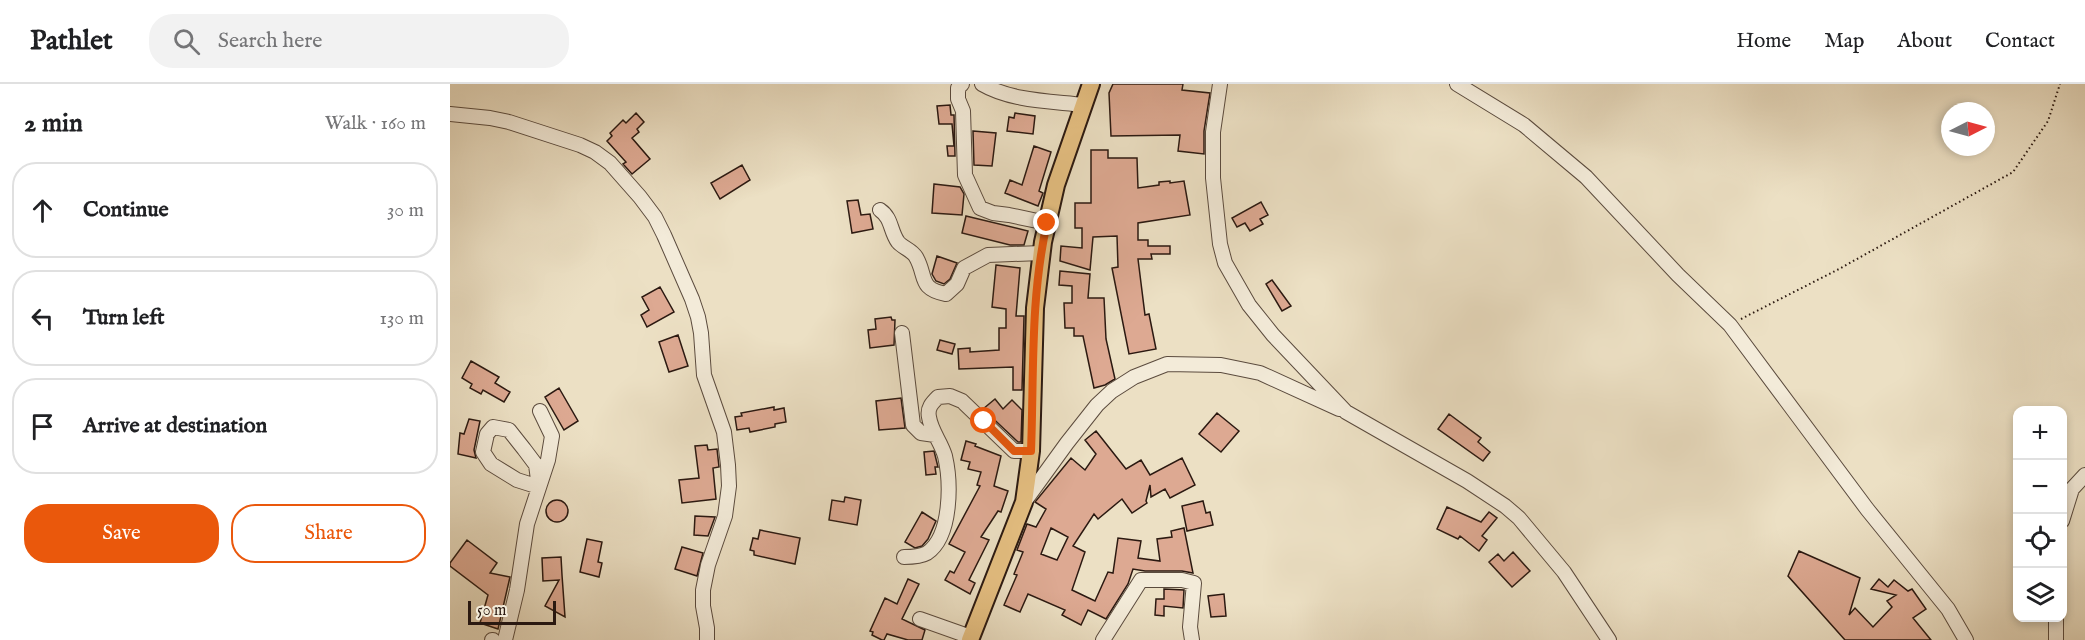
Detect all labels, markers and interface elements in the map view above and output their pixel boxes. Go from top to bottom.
search box [149,14,569,68]
text: Pathlet [30,24,113,59]
icon: search [170,25,203,58]
text: Search here [218,27,322,55]
text: Home [1736,28,1791,55]
text: Map [1824,28,1864,55]
text: About [1897,28,1952,55]
text: Contact [1985,28,2055,55]
north arrow [1941,102,1995,156]
text: 2 min [24,107,83,140]
text: Walk · 160 m [325,111,426,136]
icon: ahead [26,194,59,227]
text: Continue [83,196,169,224]
text: 30 m [387,198,424,223]
route end [1033,209,1059,235]
icon: left [26,302,59,335]
text: Turn left [83,304,165,332]
text: 130 m [379,306,424,331]
map controls [2013,406,2067,622]
button: + [2013,406,2067,460]
route start [970,407,996,433]
icon: arrive [26,410,59,443]
text: Arrive at destination [83,412,267,440]
button: − [2013,460,2067,514]
button: Save [24,504,219,563]
button: Share [231,504,426,563]
button: locate [2013,514,2067,568]
button: layers [2013,568,2067,622]
scale bar [468,598,556,626]
text: 50 m [477,601,506,621]

